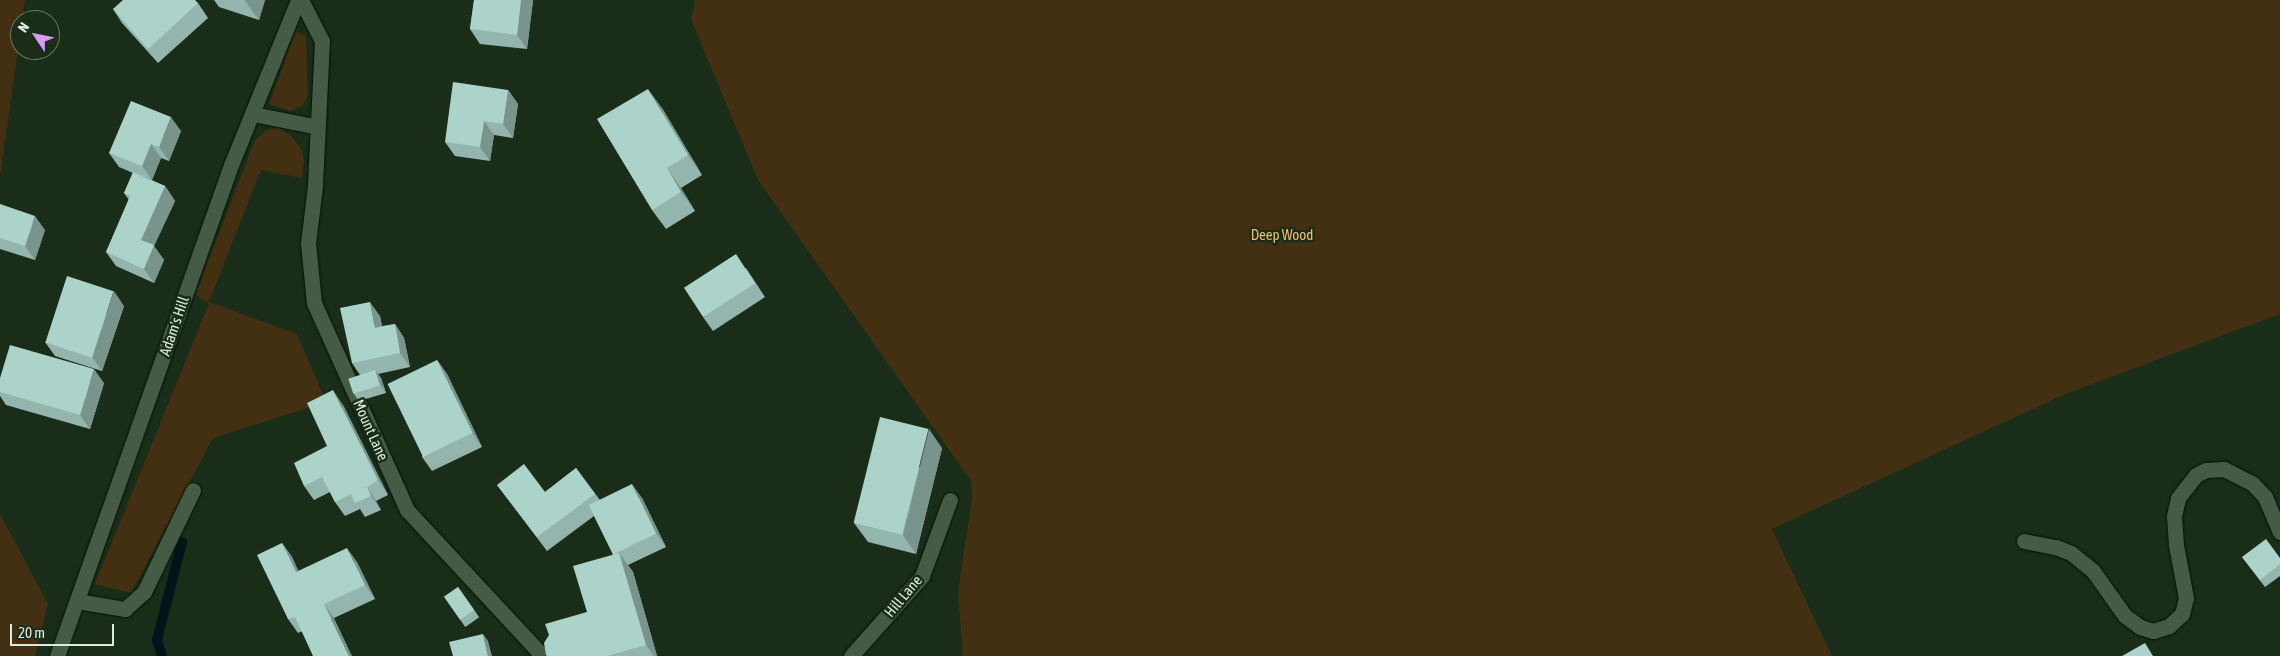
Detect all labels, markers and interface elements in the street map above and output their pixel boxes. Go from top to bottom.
north arrow [10,10,60,60]
text: N [14,19,32,35]
park label: Deep Wood [1251,226,1313,244]
street label: Adam's Hill [155,294,193,358]
street label: Mount Lane [350,397,392,463]
street label: Hill Lane [880,571,926,621]
scale bar [12,614,116,646]
text: 20 m [18,624,45,641]

